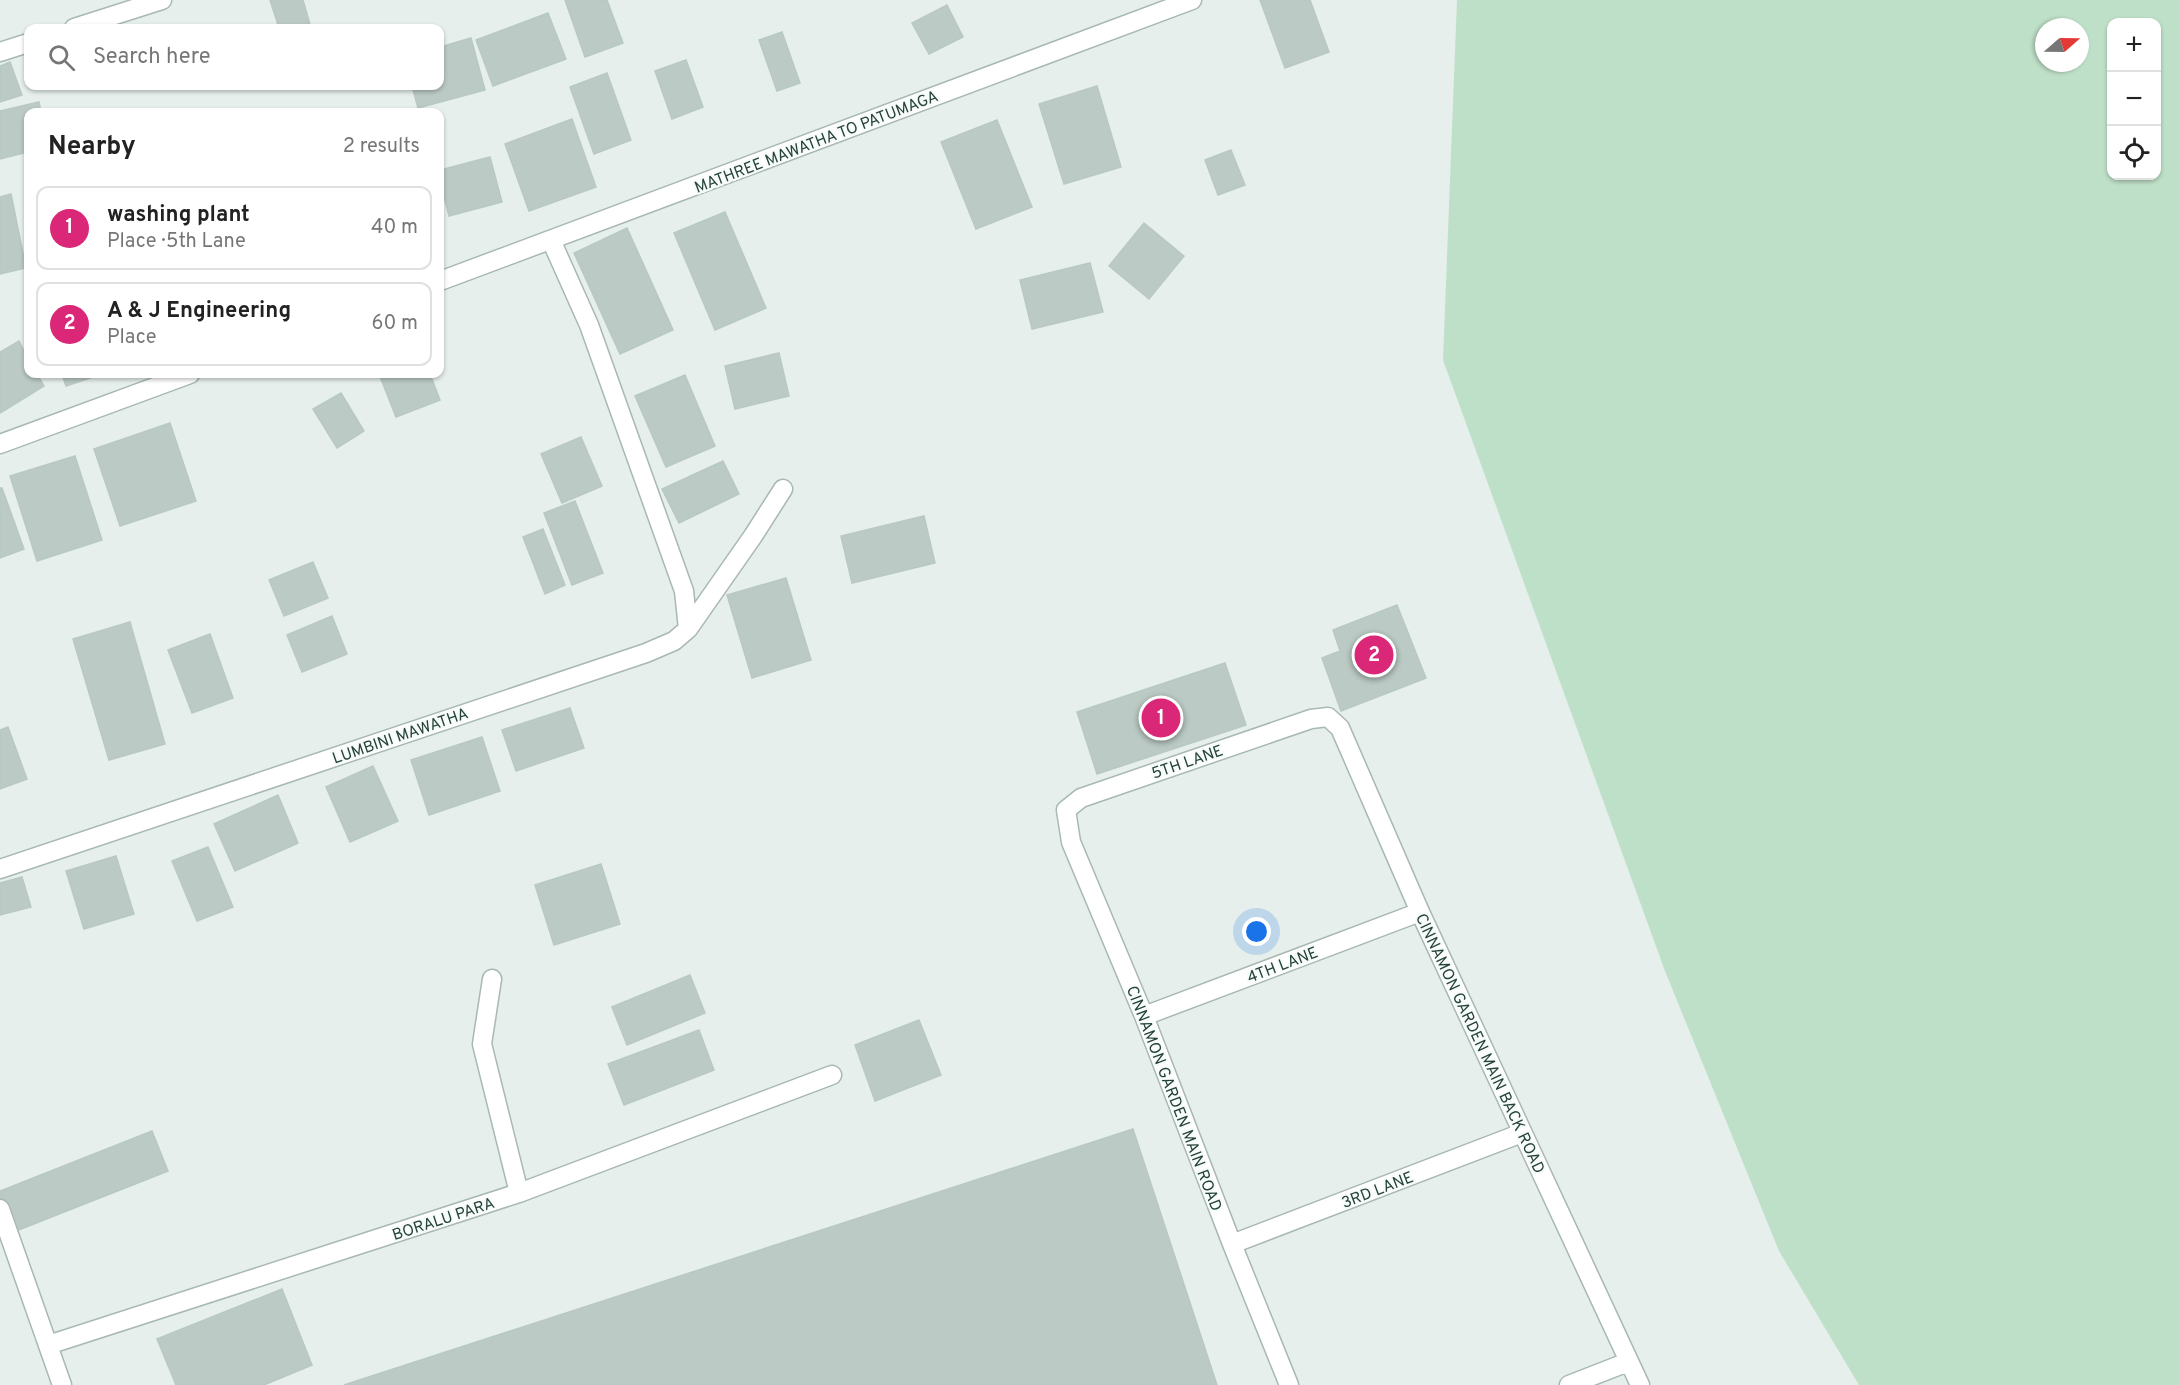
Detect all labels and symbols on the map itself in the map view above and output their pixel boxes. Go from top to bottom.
north arrow [2035,18,2089,72]
street label: MATHREE MAWATHA TO PATUMAGA [692,87,942,199]
pin: 2 [1354,632,1394,678]
pin: 1 [1142,696,1180,740]
street label: LUMBINI MAWATHA [330,704,471,770]
street label: 5TH LANE [1149,741,1226,784]
street label: CINNAMON GARDEN MAIN BACK ROAD [1410,911,1548,1177]
your location [1242,917,1271,946]
street label: 4TH LANE [1244,943,1321,989]
street label: CINNAMON GARDEN MAIN ROAD [1121,983,1225,1214]
street label: 3RD LANE [1339,1168,1417,1214]
street label: BORALU PARA [390,1194,497,1246]

